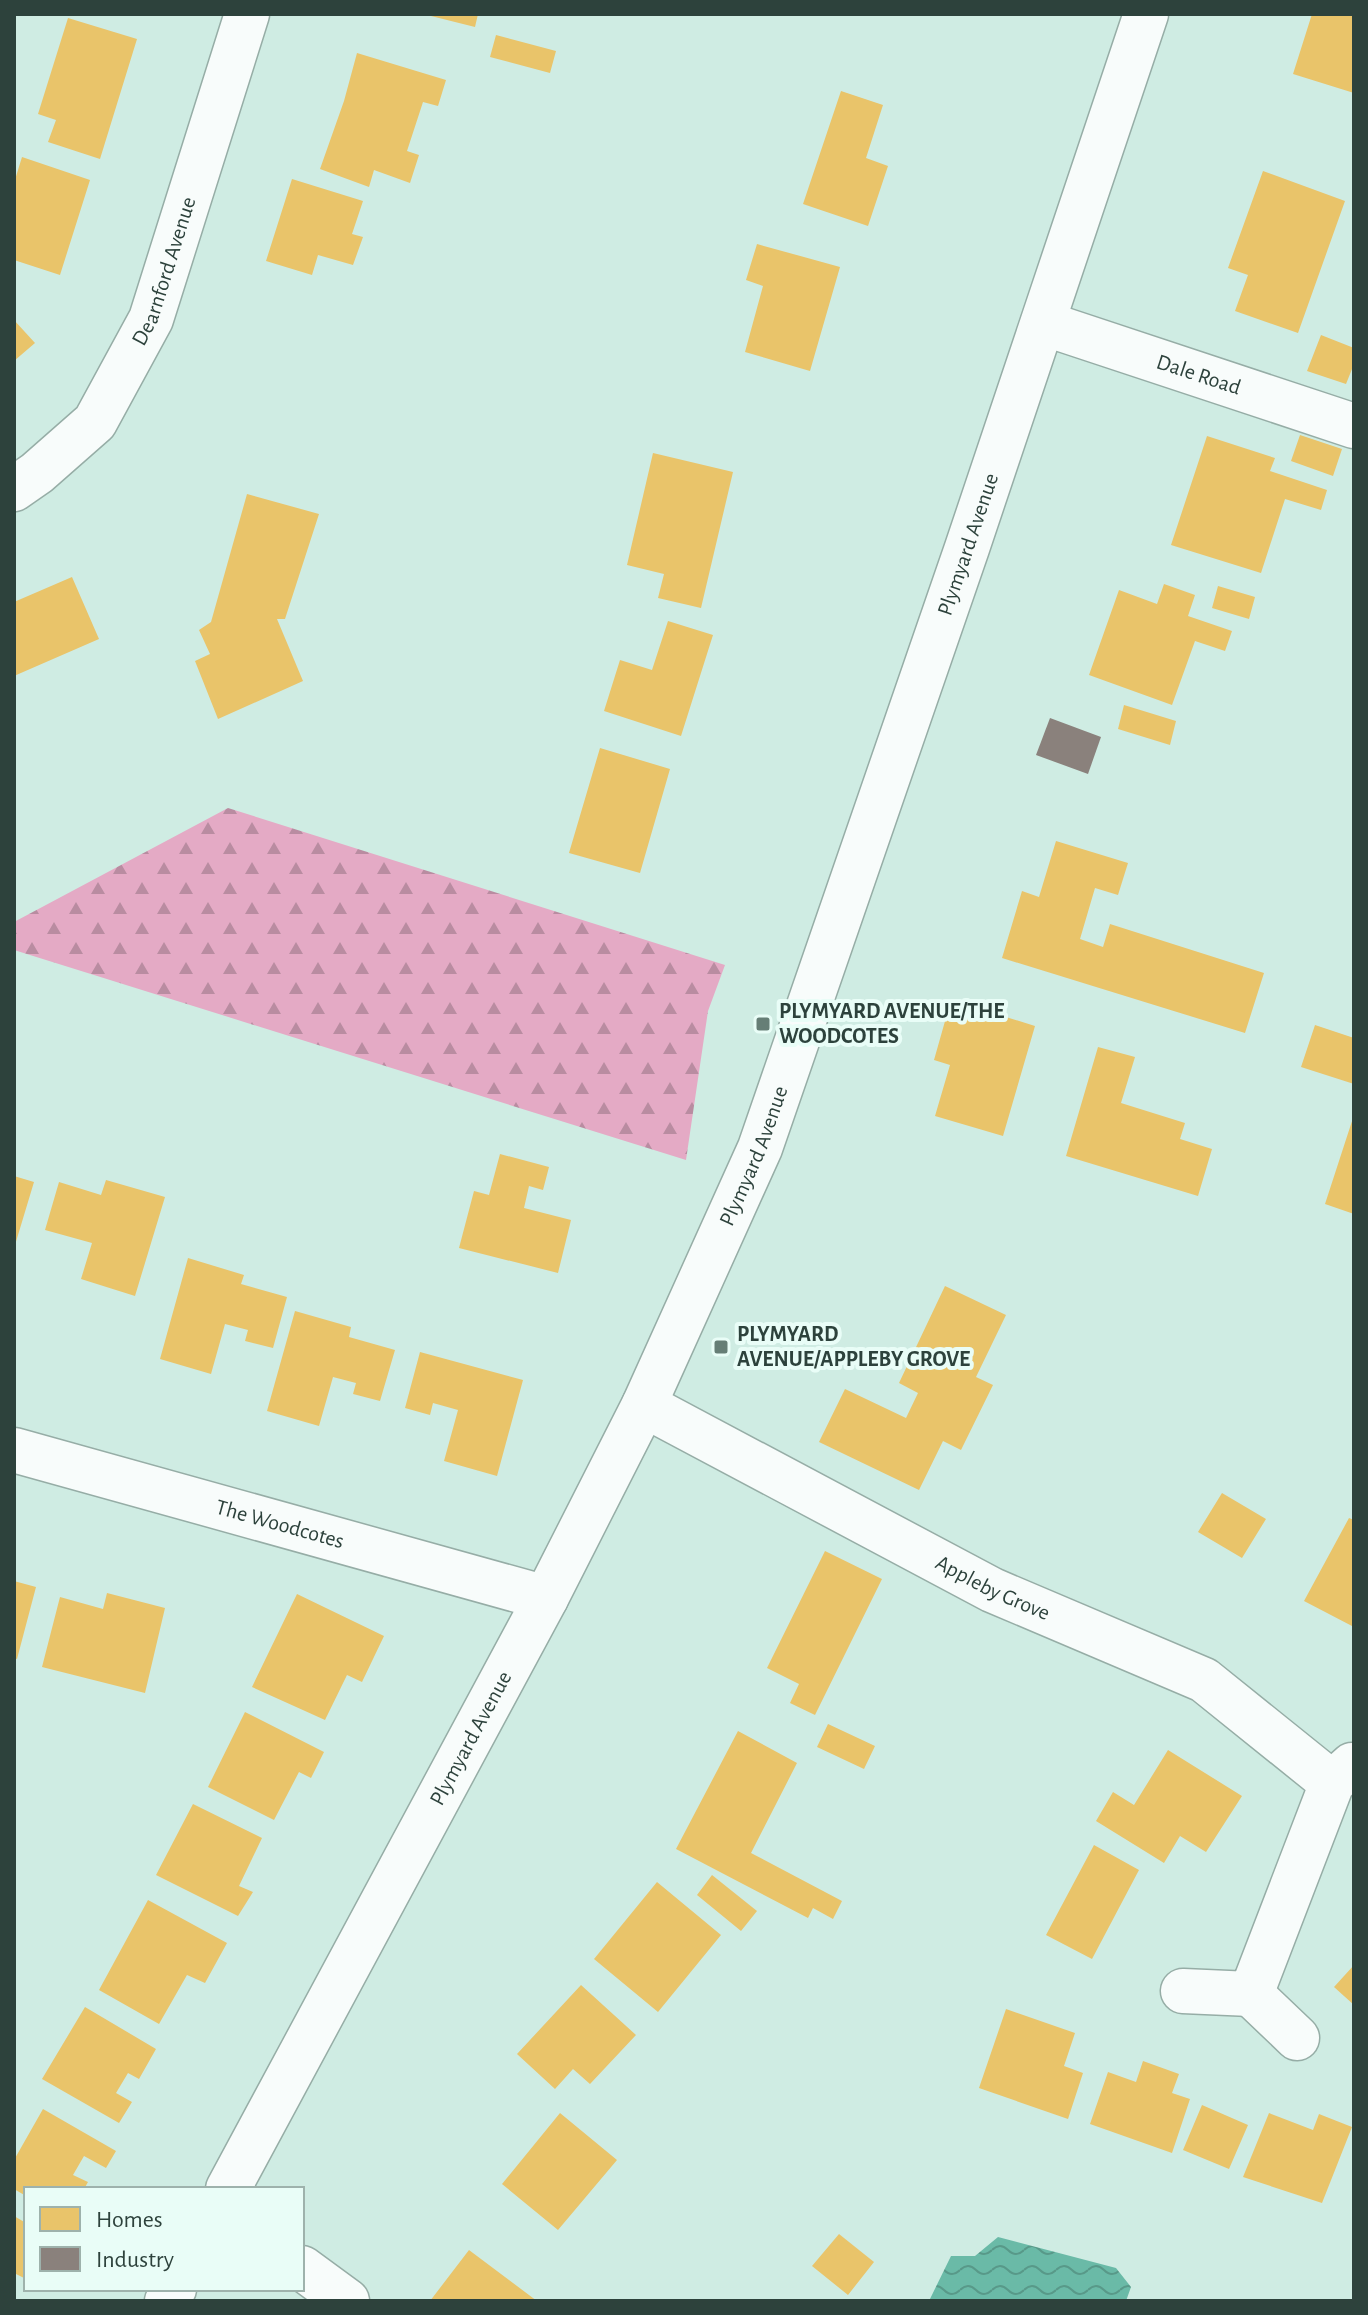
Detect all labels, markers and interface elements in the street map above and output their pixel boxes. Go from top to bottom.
street label: Dearnford Avenue [128,194,200,349]
street label: Dale Road [1154,350,1244,399]
street label: Plymyard Avenue [934,470,1002,618]
place label: PLYMYARD AVENUE/THE WOODCOTES [779,1000,1004,1047]
marker: PLYMYARD AVENUE/THE WOODCOTES [754,1015,772,1033]
street label: Plymyard Avenue [715,1083,792,1229]
place label: PLYMYARD AVENUE/APPLEBY GROVE [737,1323,970,1370]
marker: PLYMYARD AVENUE/APPLEBY GROVE [712,1338,730,1356]
street label: The Woodcotes [213,1496,346,1552]
street label: Appleby Grove [932,1551,1053,1624]
street label: Plymyard Avenue [426,1667,516,1809]
legend [24,2187,304,2291]
text: Homes [96,2208,163,2232]
text: Industry [96,2248,174,2272]

